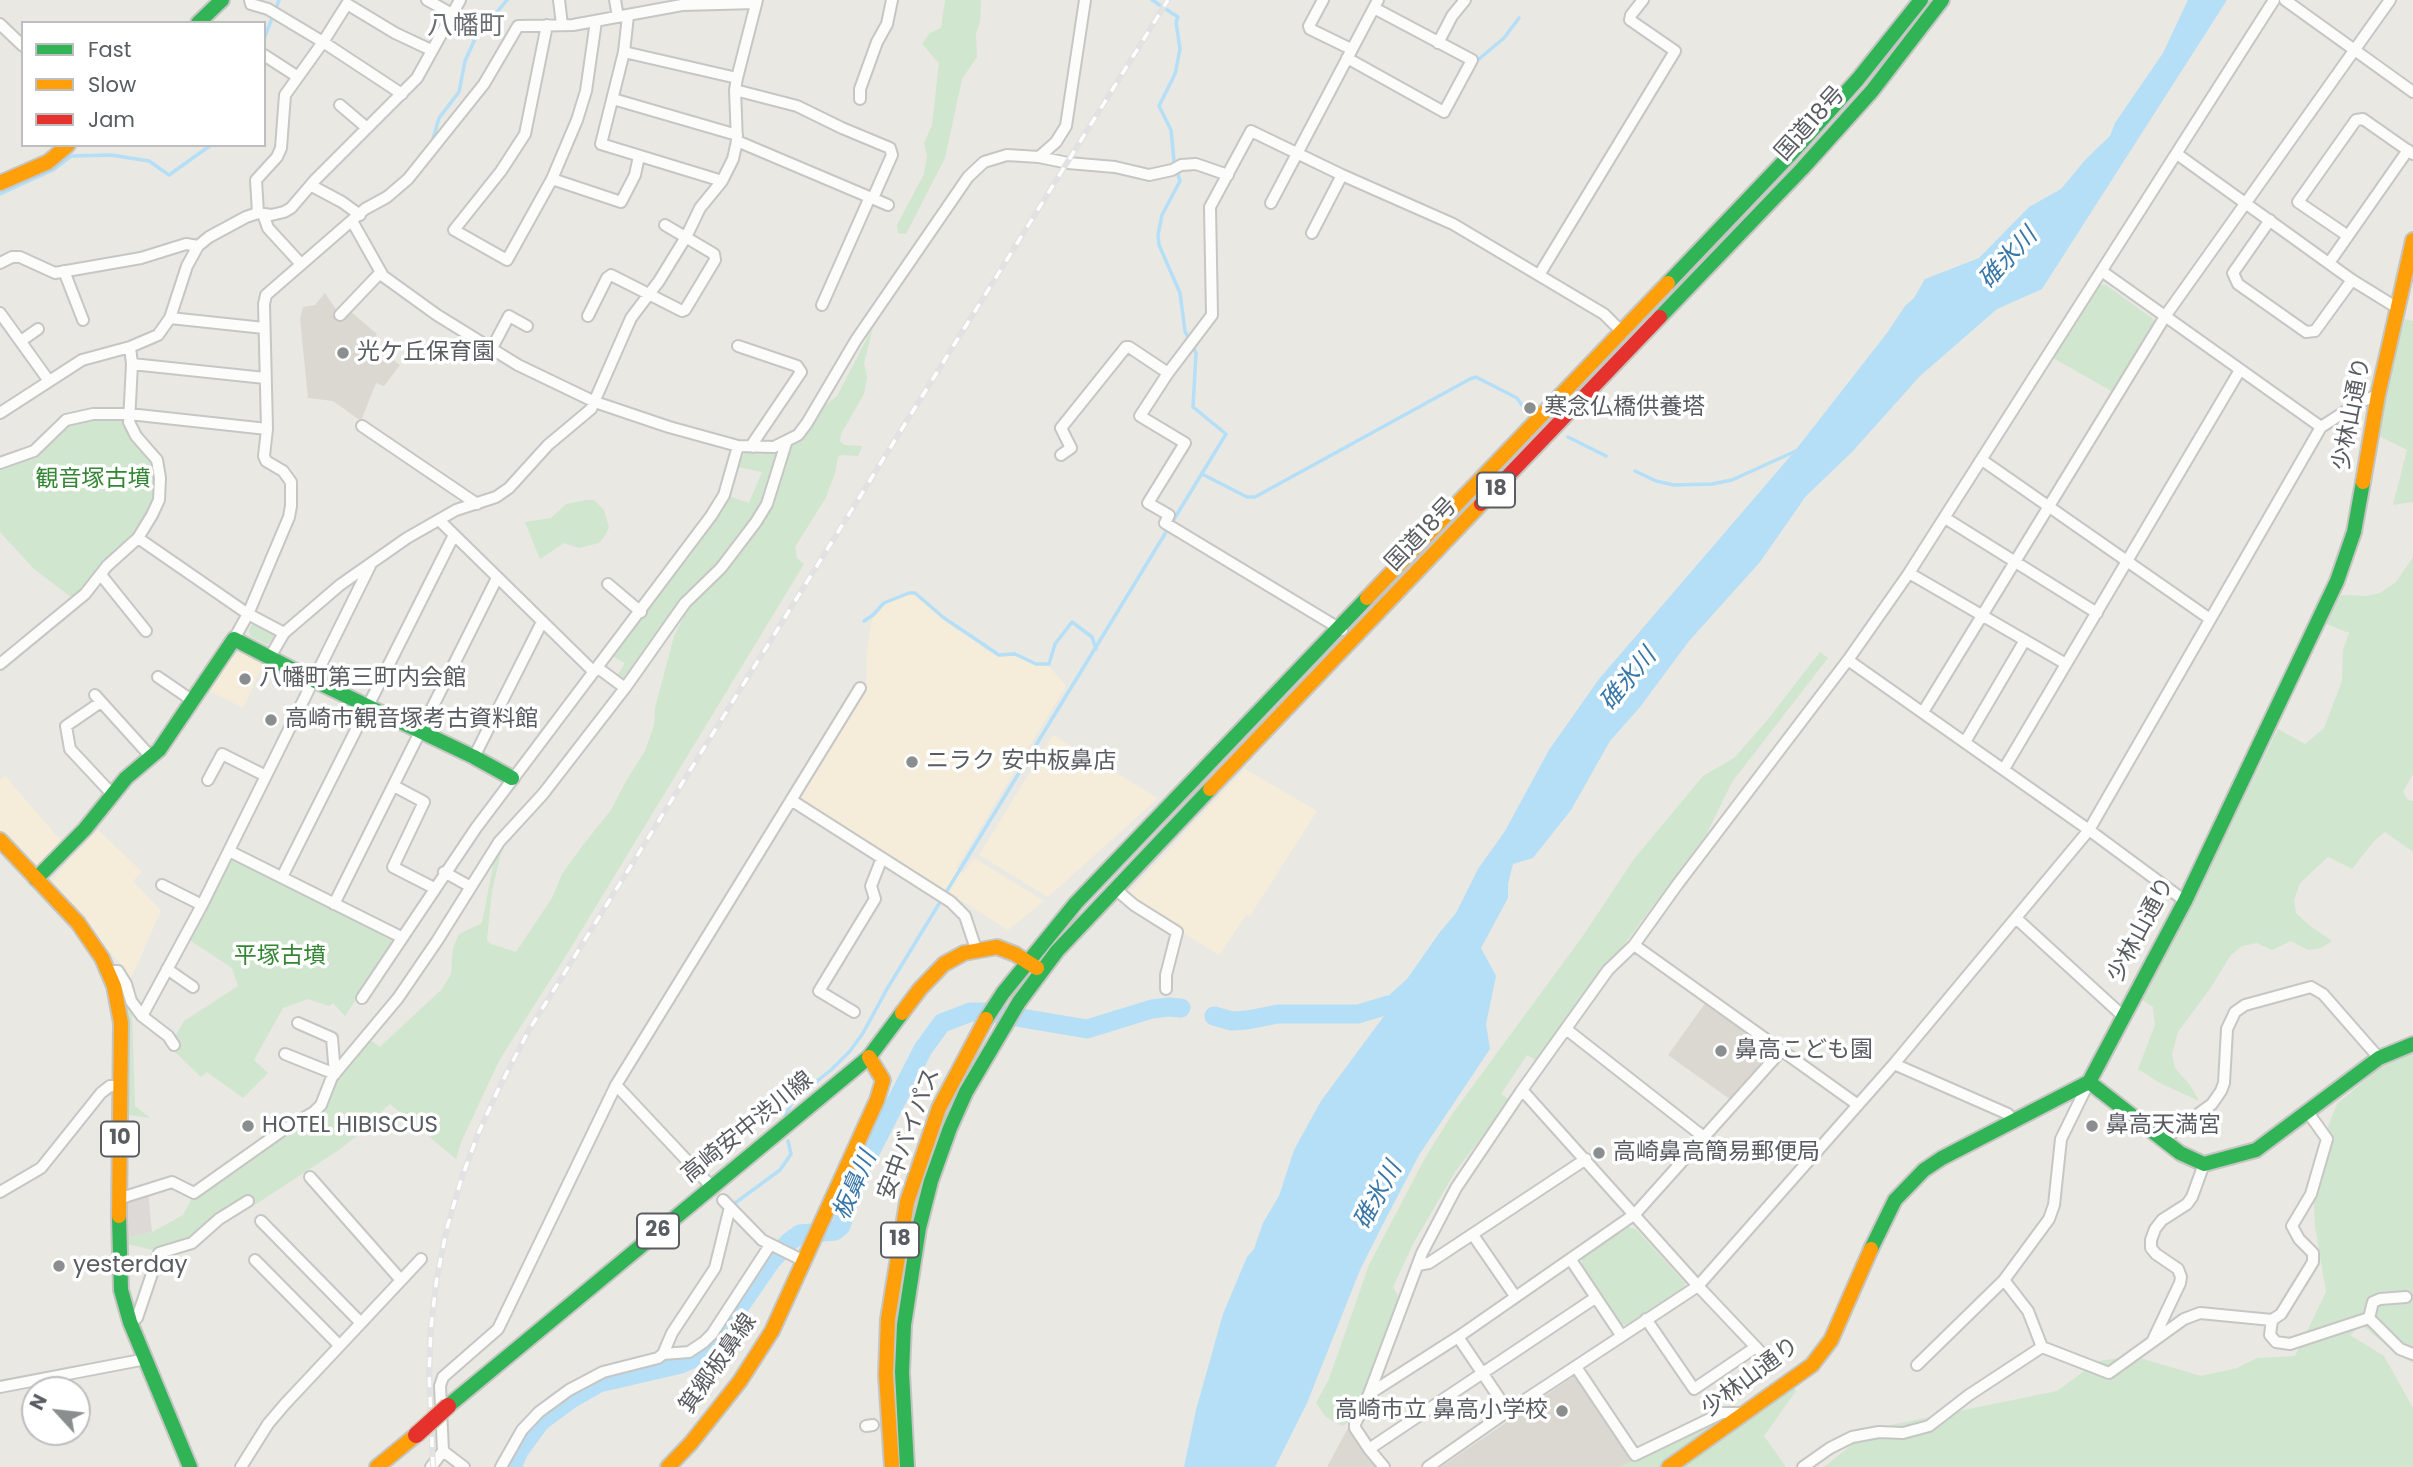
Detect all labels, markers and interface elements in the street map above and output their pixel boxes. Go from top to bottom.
district label: 八幡町 [427,11,505,43]
legend [21,21,266,147]
text: Fast [88,35,131,64]
text: Slow [88,70,136,99]
street label: 国道18号 [1770,81,1852,167]
text: Jam [88,105,135,134]
water label: 碓氷川 [1974,223,2044,295]
place label: 光ケ丘保育園 [357,339,495,367]
marker: 光ケ丘保育園 [335,345,351,361]
street label: 少林山通り [2328,355,2378,473]
place label: 寒念仏橋供養塔 [1544,394,1705,422]
marker: 寒念仏橋供養塔 [1522,400,1538,416]
park label: 観音塚古墳 [36,466,150,494]
road number: 18 [1477,472,1515,508]
street label: 国道18号 [1381,493,1463,577]
water label: 碓氷川 [1595,643,1663,717]
place label: 八幡町第三町内会館 [259,665,466,693]
marker: 八幡町第三町内会館 [237,671,253,687]
place label: 高崎市観音塚考古資料館 [285,706,538,734]
marker: 高崎市観音塚考古資料館 [263,712,279,728]
place label: ニラク 安中板鼻店 [926,748,1116,776]
marker: ニラク 安中板鼻店 [904,754,920,770]
street label: 少林山通り [2103,873,2181,987]
park label: 平塚古墳 [234,943,326,971]
place label: 鼻高こども園 [1735,1037,1873,1065]
marker: 鼻高こども園 [1713,1043,1729,1059]
street label: 安中バイパス [873,1064,947,1204]
street label: 高崎安中渋川線 [677,1067,819,1189]
place label: HOTEL HIBISCUS [262,1112,438,1140]
place label: 鼻高天満宮 [2106,1112,2221,1140]
marker: HOTEL HIBISCUS [240,1118,256,1134]
marker: 鼻高天満宮 [2084,1118,2100,1134]
road number: 10 [101,1122,139,1156]
place label: 高崎鼻高簡易郵便局 [1613,1139,1820,1167]
marker: 高崎鼻高簡易郵便局 [1591,1145,1607,1161]
water label: 板鼻川 [828,1147,884,1225]
water label: 碓氷川 [1349,1158,1409,1234]
road number: 26 [637,1214,679,1248]
road number: 18 [881,1222,919,1258]
place label: yesterday [73,1252,187,1280]
marker: yesterday [51,1258,67,1274]
street label: 箕郷板鼻線 [675,1309,763,1419]
street label: 少林山通り [1697,1332,1805,1424]
north arrow [21,1376,91,1446]
text: N [23,1390,54,1415]
place label: 高崎市立 鼻高小学校 [1335,1397,1548,1425]
marker: 高崎市立 鼻高小学校 [1554,1403,1570,1419]

